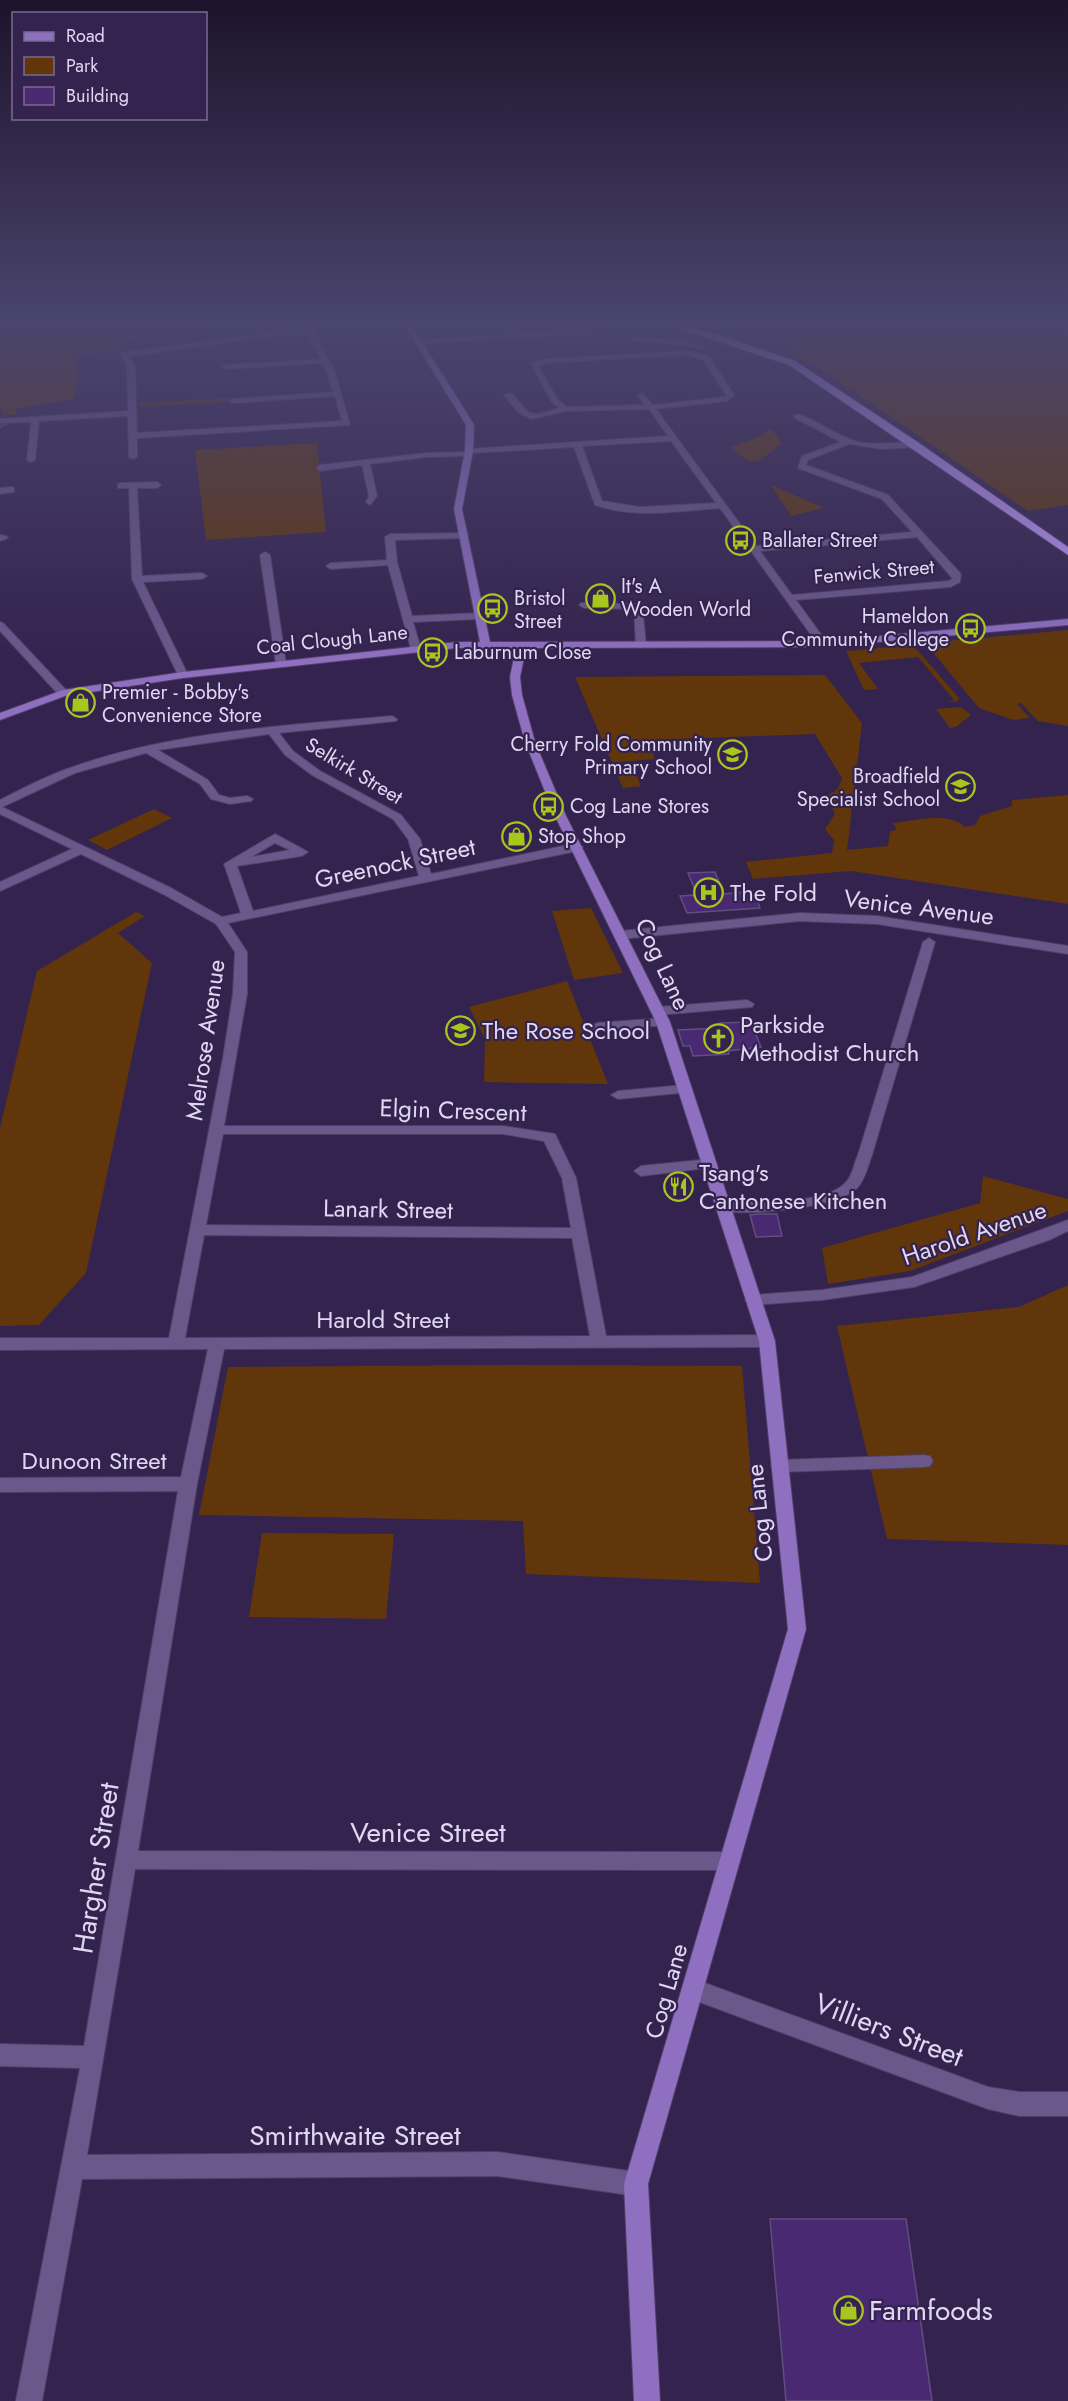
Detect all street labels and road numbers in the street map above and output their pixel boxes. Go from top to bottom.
street label: Fenwick Street [812,552,936,592]
street label: Coal Clough Lane [255,618,409,662]
street label: Selkirk Street [300,730,408,812]
street label: Greenock Street [311,829,479,897]
street label: Venice Avenue [842,880,996,934]
street label: Cog Lane [626,912,700,1016]
street label: Melrose Avenue [176,957,234,1123]
street label: Elgin Crescent [379,1090,527,1130]
street label: Lanark Street [323,1190,453,1228]
street label: Harold Avenue [897,1192,1051,1274]
street label: Harold Street [316,1302,450,1337]
street label: Dunoon Street [22,1443,167,1478]
street label: Cog Lane [736,1463,782,1563]
street label: Hargher Street [62,1779,130,1956]
street label: Venice Street [350,1812,506,1853]
street label: Cog Lane [636,1939,696,2043]
street label: Villiers Street [809,1983,970,2077]
street label: Smirthwaite Street [249,2115,461,2156]

